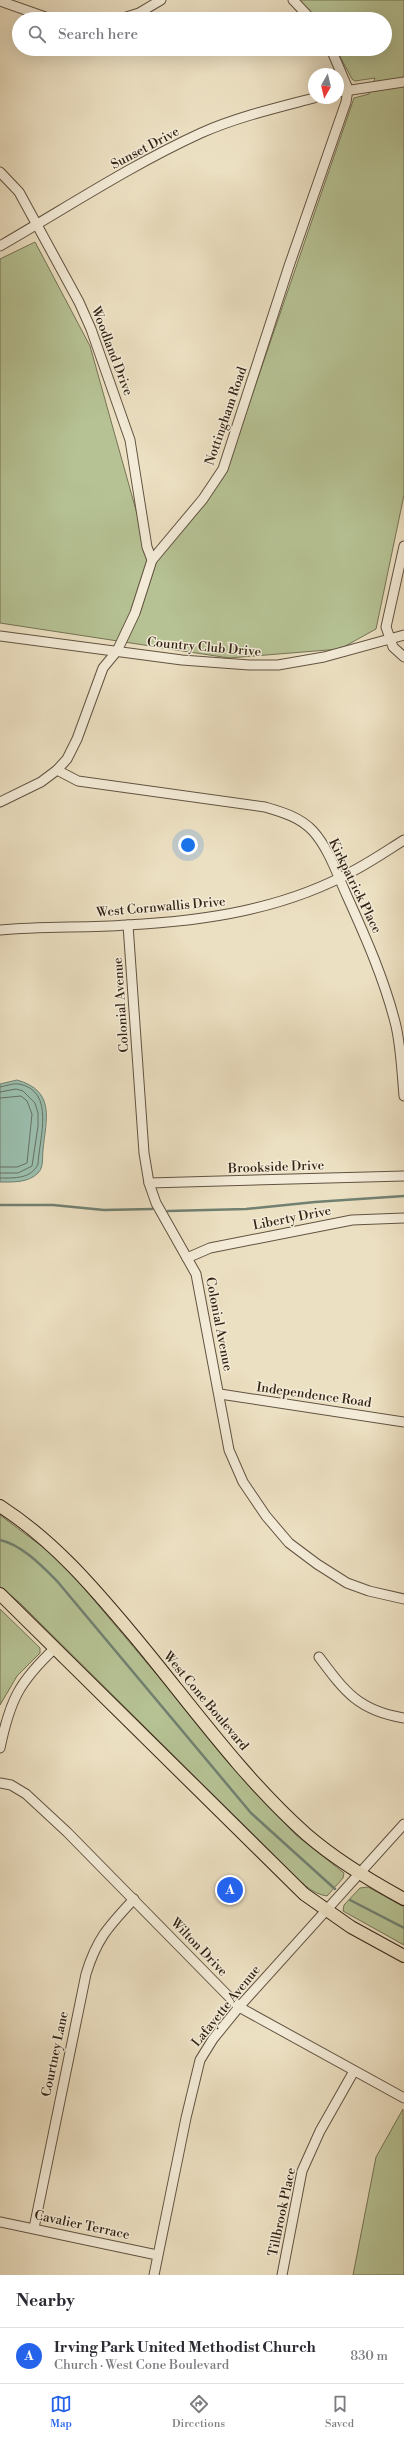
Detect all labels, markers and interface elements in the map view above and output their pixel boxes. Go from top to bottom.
search box [12,12,392,56]
icon: search [26,23,48,45]
text: Search here [58,25,138,44]
north arrow [308,68,344,104]
street label: Sunset Drive [108,123,182,173]
street label: Woodland Drive [87,303,137,398]
street label: Nottingham Road [202,364,251,467]
street label: Country Club Drive [146,634,262,660]
your location [178,835,198,855]
street label: Kirkpatrick Place [325,836,385,936]
street label: West Cornwallis Drive [95,893,227,921]
street label: Colonial Avenue [110,956,132,1053]
street label: Brookside Drive [227,1157,325,1177]
street label: Liberty Drive [251,1202,333,1233]
street label: Colonial Avenue [202,1276,236,1373]
street label: Independence Road [255,1379,373,1411]
street label: West Cone Boulevard [159,1648,252,1754]
pin: A [217,1875,243,1905]
street label: Wilton Drive [167,1914,231,1980]
street label: Lafayette Avenue [188,1962,264,2050]
street label: Courtney Lane [38,2009,72,2098]
street label: Tillbrook Place [265,2166,299,2258]
street label: Cavalier Terrace [33,2207,132,2243]
text: Nearby [16,2290,75,2312]
text: Irving Park United Methodist Church [54,2338,316,2357]
text: A [24,2348,34,2364]
text: 830 m [350,2348,388,2364]
text: Church · West Cone Boulevard [54,2357,229,2373]
tab: Map [50,2393,72,2431]
tab: Directions [172,2393,225,2431]
tab: Saved [325,2393,354,2431]

